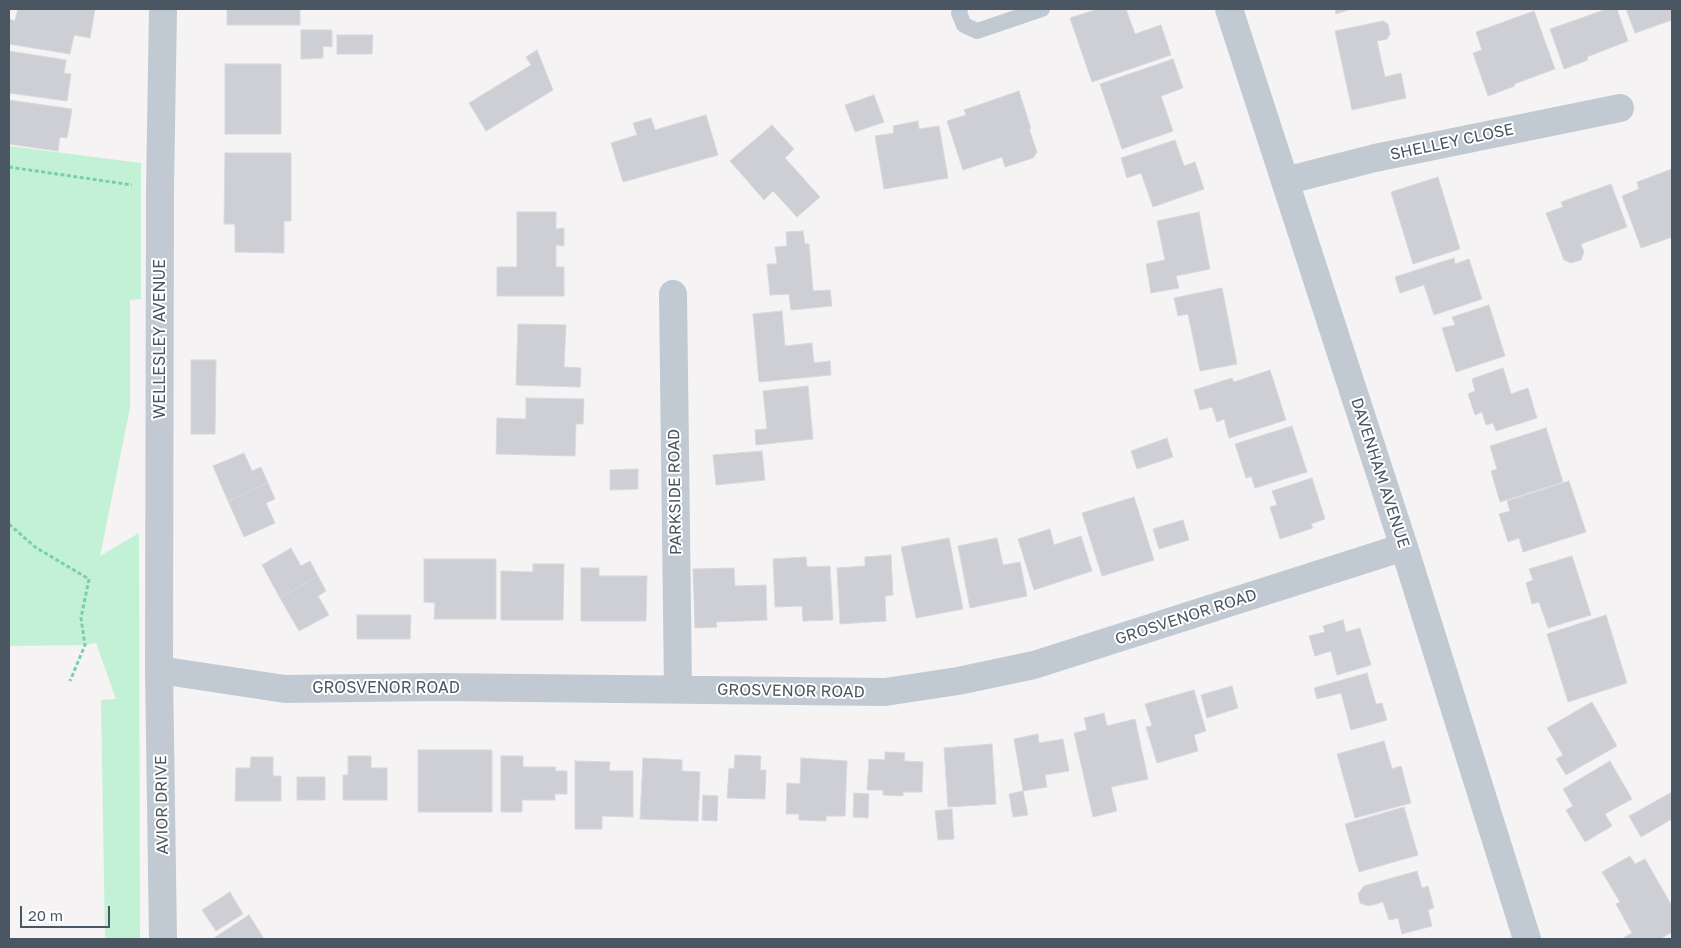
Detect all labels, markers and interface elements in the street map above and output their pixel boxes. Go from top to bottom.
street label: SHELLEY CLOSE [1388,120,1516,164]
street label: WELLESLEY AVENUE [150,259,170,419]
street label: DAVENHAM AVENUE [1347,395,1413,551]
street label: PARKSIDE ROAD [664,429,686,555]
street label: GROSVENOR ROAD [1113,585,1259,649]
street label: GROSVENOR ROAD [312,678,460,698]
street label: GROSVENOR ROAD [717,680,865,702]
street label: AVIOR DRIVE [152,755,172,855]
scale bar [22,896,112,928]
text: 20 m [28,906,63,924]

